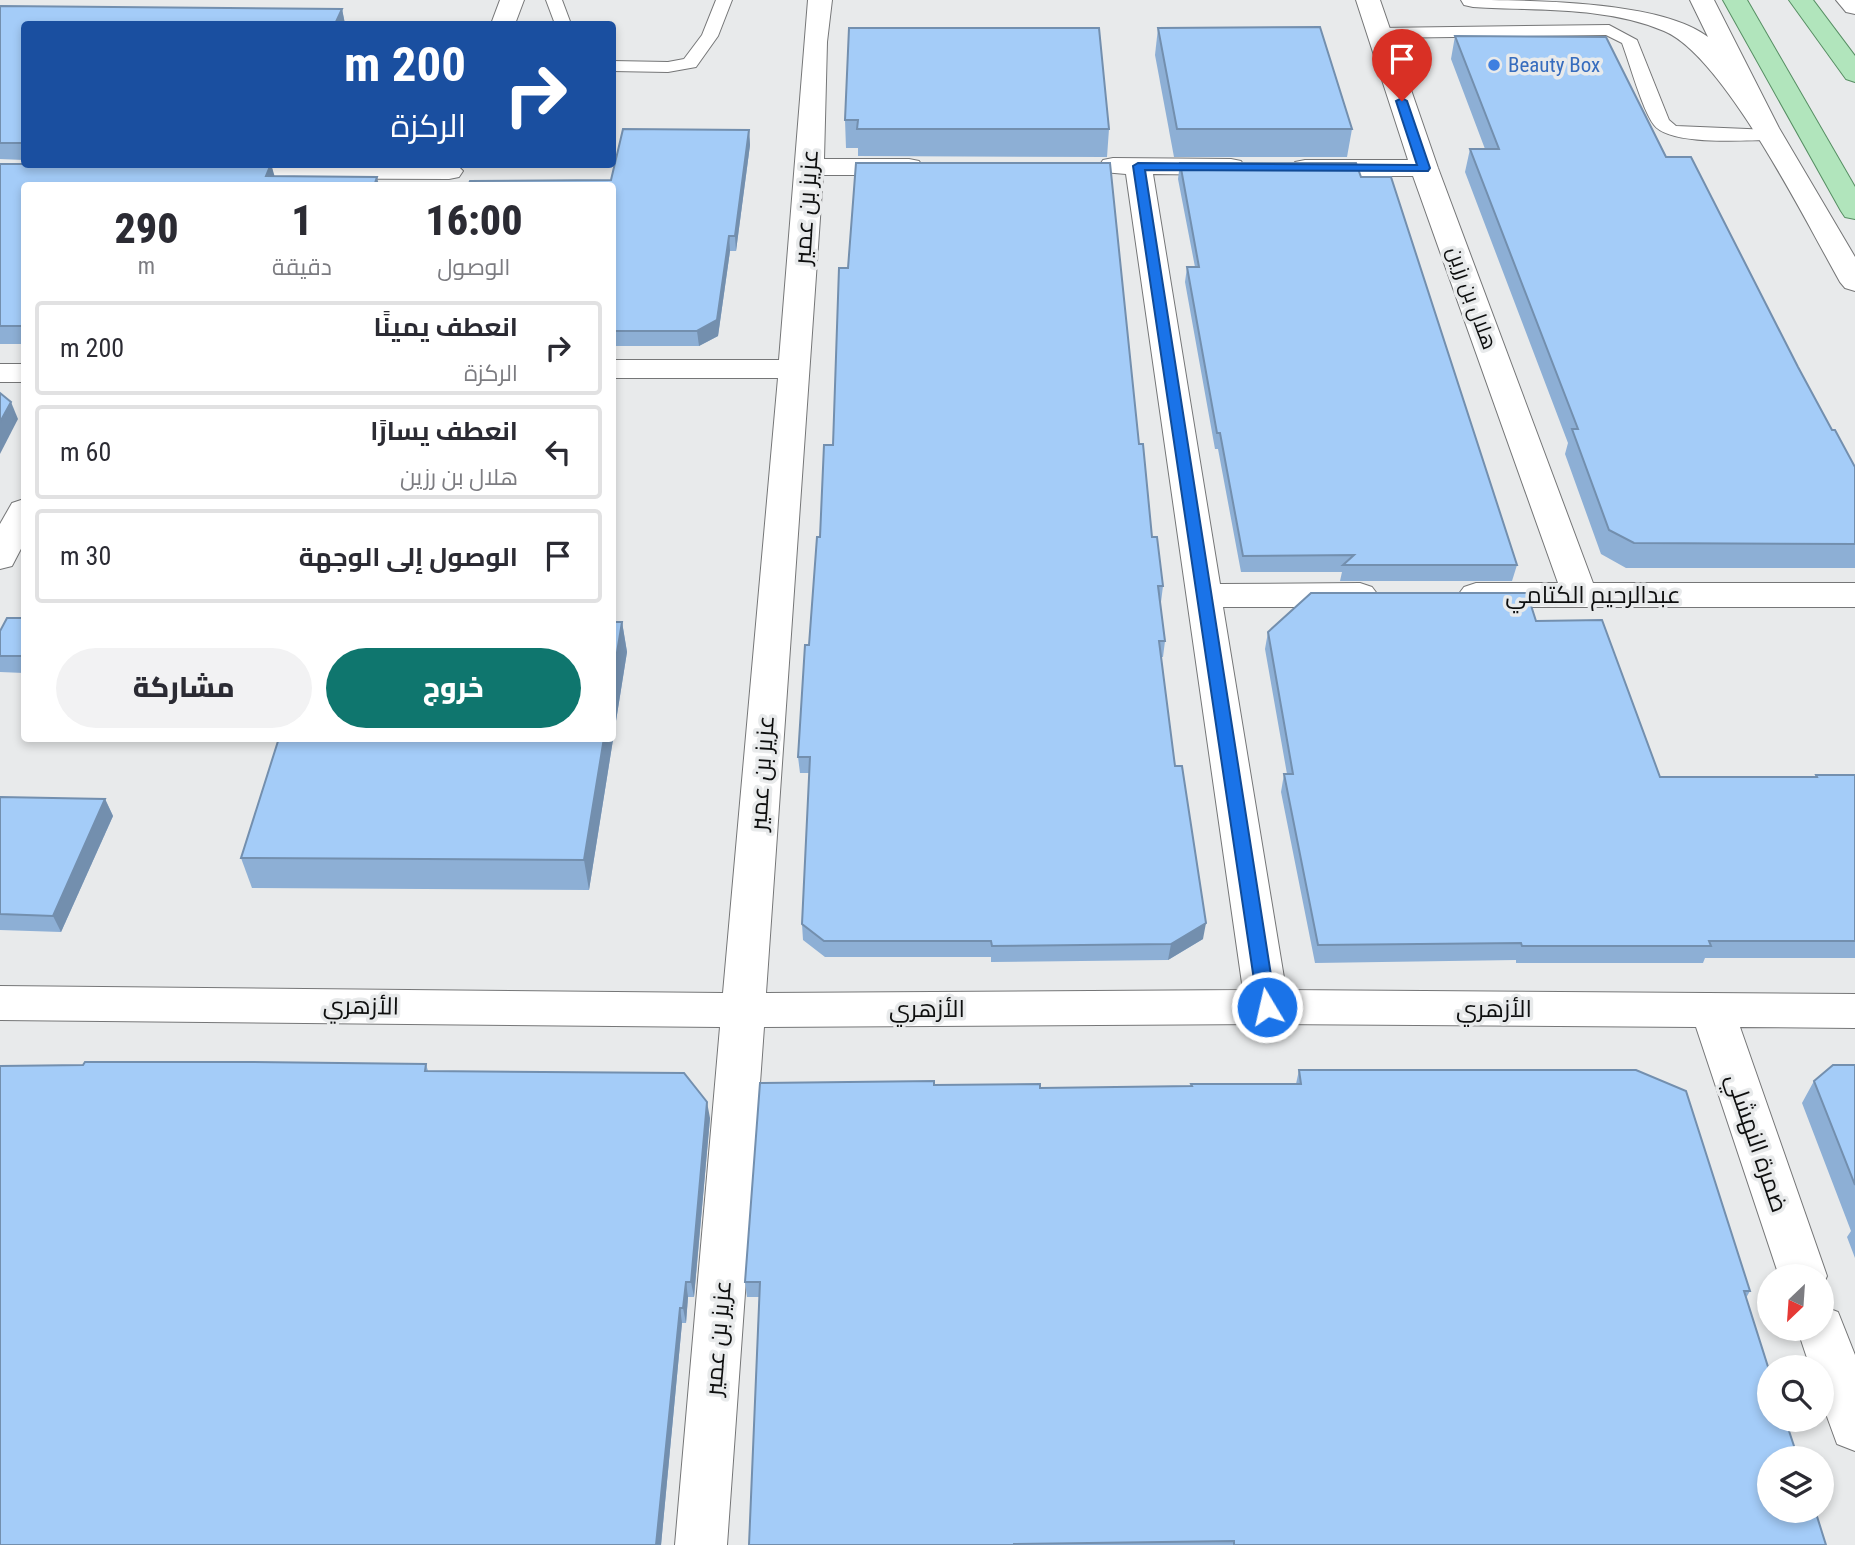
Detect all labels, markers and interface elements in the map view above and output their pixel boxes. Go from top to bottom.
pin [1372,29,1432,101]
text: 200 m [344,36,466,93]
icon: arrive [1383,40,1421,78]
icon: right [490,49,581,140]
place label: Beauty Box [1508,53,1600,77]
marker: Beauty Box [1486,57,1502,73]
text: الركزة [391,107,466,145]
street label: عزيز بن عمير [788,148,824,268]
text: 1 [291,196,313,245]
text: 16:00 [425,196,523,245]
text: 290 [114,204,179,253]
street label: هلال بن رزين [1441,243,1502,353]
text: m [138,253,155,280]
text: دقيقة [272,254,332,281]
text: الوصول [437,254,511,281]
text: انعطف يمينًا [373,312,518,342]
icon: right [539,329,577,367]
text: 200 m [60,333,124,363]
text: الركزة [464,360,518,387]
text: انعطف يسارًا [370,416,518,446]
icon: left [539,433,577,471]
text: 60 m [60,437,111,467]
text: هلال بن رزين [400,464,518,491]
icon: arrive [539,537,577,575]
text: 30 m [60,541,111,571]
text: الوصول إلى الوجهة [299,542,518,572]
street label: عبدالرحيم الكتامي [1505,581,1681,614]
button: مشاركة [56,648,312,728]
button: خروج [326,648,581,728]
street label: عزيز بن عمير [744,714,780,834]
position arrow [1230,970,1304,1044]
street label: الأزهري [323,991,399,1025]
street label: الأزهري [889,995,965,1027]
street label: الأزهري [1456,995,1532,1027]
street label: ضمرة النهشلي [1716,1070,1794,1217]
north arrow [1757,1264,1834,1340]
map controls [1757,1264,1834,1523]
street label: عزيز بن عمير [699,1279,737,1399]
button: search [1757,1355,1834,1432]
button: layers [1757,1446,1834,1523]

